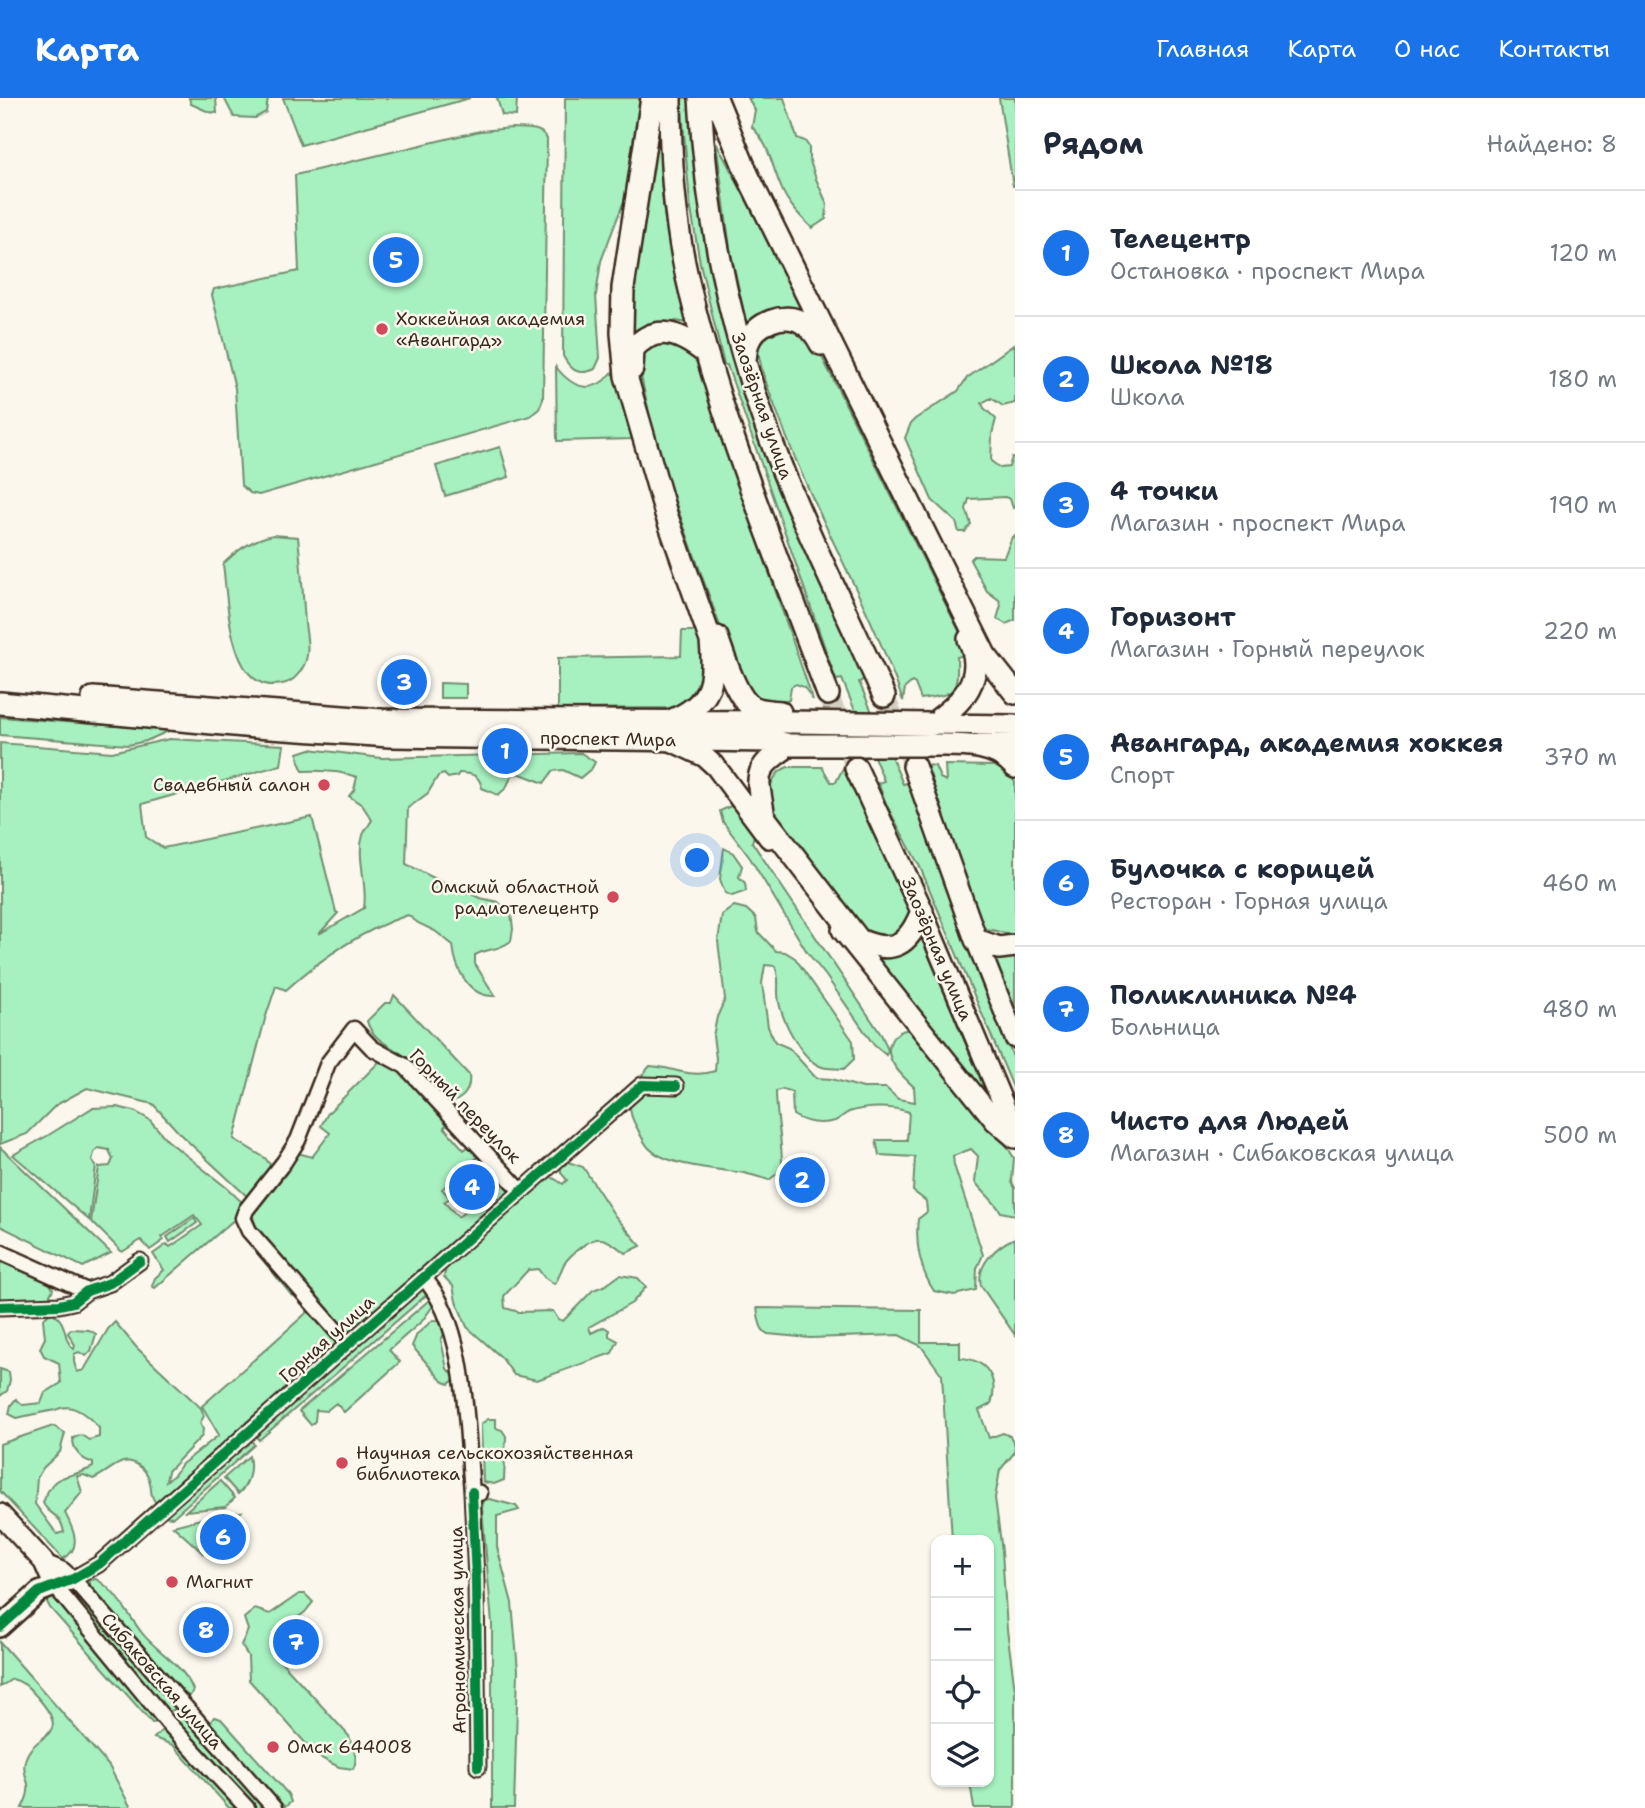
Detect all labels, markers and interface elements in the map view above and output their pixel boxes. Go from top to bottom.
text: Карта [35,27,139,72]
text: Главная [1156,33,1249,65]
text: Карта [1287,33,1356,65]
text: О нас [1394,33,1460,65]
text: Контакты [1498,33,1610,65]
text: Рядом [1043,123,1143,164]
text: Найдено: 8 [1487,129,1617,159]
text: Телецентр [1110,221,1251,256]
pin: 5 [373,234,419,286]
text: 1 [1061,238,1071,268]
text: 120 m [1549,238,1617,268]
text: Остановка · проспект Мира [1110,256,1425,286]
place label: Хоккейная академия «Авангард» [396,307,585,352]
marker: Хоккейная академия «Авангард» [374,321,390,337]
street label: Заозёрная улица [726,329,798,483]
text: Школа №18 [1110,347,1273,382]
text: 2 [1058,364,1074,394]
text: 180 m [1548,364,1617,394]
text: Школа [1110,382,1185,412]
text: 4 точки [1110,473,1218,508]
text: 3 [1058,490,1074,520]
text: 190 m [1549,490,1617,520]
text: Магазин · проспект Мира [1110,508,1406,538]
text: Горизонт [1110,599,1236,634]
text: 4 [1058,616,1074,646]
text: 220 m [1543,616,1617,646]
text: Магазин · Горный переулок [1110,634,1425,664]
pin: 3 [381,656,427,708]
pin: 1 [482,725,528,777]
text: Авангард, академия хоккея [1110,725,1503,760]
street label: проспект Мира [540,726,676,752]
text: 5 [1059,742,1073,772]
text: 370 m [1544,742,1617,772]
text: Спорт [1110,760,1175,790]
place label: Свадебный салон [153,773,310,797]
marker: Свадебный салон [316,777,332,793]
your location [680,843,714,877]
text: Булочка с корицей [1110,851,1374,886]
text: 6 [1058,868,1074,898]
text: 460 m [1542,868,1617,898]
street label: Заозёрная улица [896,874,978,1024]
place label: Омский областной радиотелецентр [431,875,599,920]
text: Ресторан · Горная улица [1110,886,1388,916]
marker: Омский областной радиотелецентр [605,889,621,905]
text: Поликлиника №4 [1110,977,1357,1012]
text: 7 [1058,994,1074,1024]
text: 480 m [1542,994,1617,1024]
text: Больница [1110,1012,1220,1042]
street label: Горный переулок [404,1043,526,1169]
text: Чисто для Людей [1110,1103,1349,1138]
text: 8 [1058,1120,1074,1150]
text: 500 m [1543,1120,1617,1150]
text: Магазин · Сибаковская улица [1110,1138,1454,1168]
pin: 2 [779,1154,825,1206]
pin: 4 [449,1161,495,1213]
street label: Горная улица [274,1290,380,1388]
place label: Научная сельскохозяйственная библиотека [356,1441,634,1486]
marker: Научная сельскохозяйственная библиотека [334,1455,350,1471]
pin: 6 [200,1511,246,1563]
street label: Агрономическая улица [444,1526,472,1734]
map controls [931,1535,994,1787]
button: + [931,1535,994,1598]
place label: Магнит [186,1570,254,1594]
marker: Магнит [164,1574,180,1590]
button: − [931,1598,994,1661]
pin: 8 [183,1604,229,1656]
street label: Сибаковская улица [96,1608,228,1754]
pin: 7 [273,1616,319,1668]
button: locate [931,1661,994,1724]
button: layers [931,1724,994,1787]
place label: Омск 644008 [287,1735,412,1759]
marker: Омск 644008 [265,1739,281,1755]

